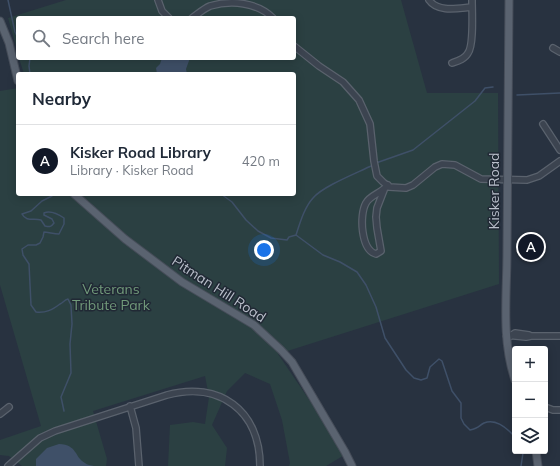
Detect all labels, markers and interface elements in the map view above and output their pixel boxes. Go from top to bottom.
search box [16,16,296,60]
icon: search [30,27,52,49]
text: Search here [62,29,144,48]
text: Nearby [32,88,91,109]
text: Kisker Road Library [70,143,211,162]
text: A [40,153,50,169]
text: 420 m [242,153,280,169]
street label: Kisker Road [485,153,503,229]
text: Library · Kisker Road [70,162,194,178]
pin: A [518,232,544,262]
your location [254,240,274,260]
street label: Pitman Hill Road [169,252,269,326]
park label: Veterans Tribute Park [72,280,151,314]
map controls [512,346,548,454]
button: + [512,346,548,382]
button: − [512,382,548,418]
button: layers [512,418,548,454]

